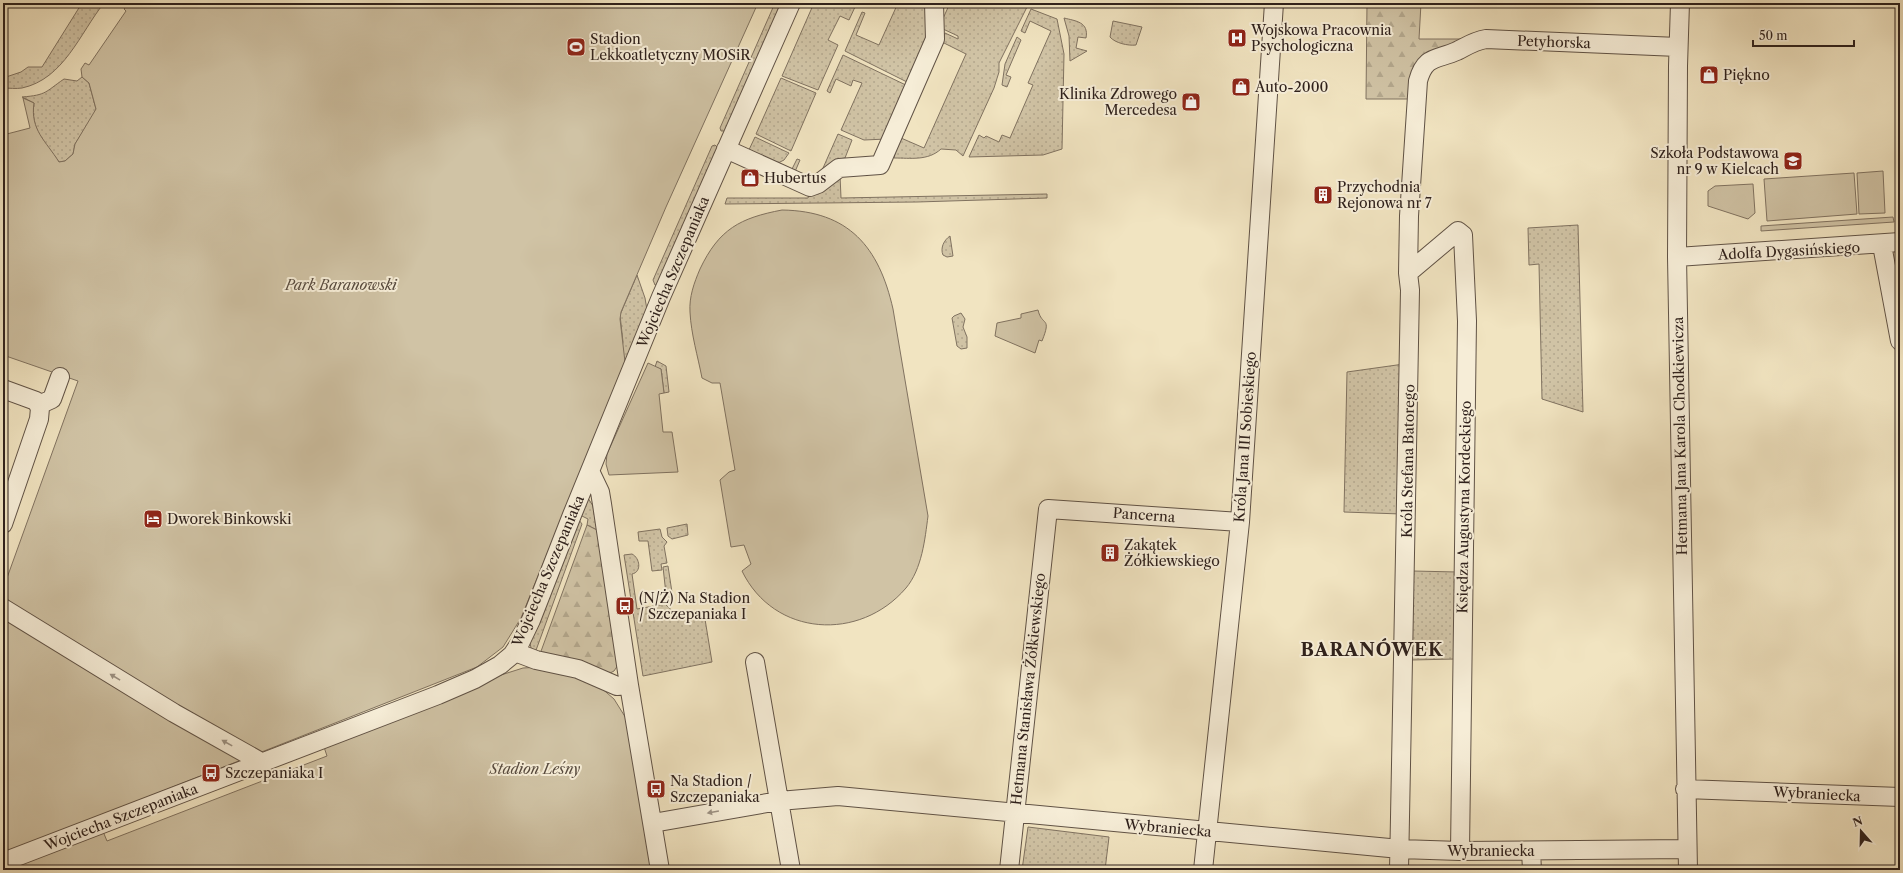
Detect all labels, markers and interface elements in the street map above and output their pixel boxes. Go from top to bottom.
place label: Wojskowa Pracownia Psychologiczna [1250,21,1392,55]
scale bar [1753,22,1854,48]
hospital icon: Wojskowa Pracownia Psychologiczna [1226,27,1248,49]
text: 50 m [1759,28,1788,43]
place label: Stadion Lekkoatletyczny MOSiR [590,30,751,64]
street label: Petyhorska [1517,32,1592,52]
sports icon: Stadion Lekkoatletyczny MOSiR [565,36,587,58]
shop icon: Piękno [1698,64,1720,86]
place label: Piękno [1723,66,1770,84]
shop icon: Auto-2000 [1230,76,1252,98]
place label: Auto-2000 [1254,78,1329,96]
place label: Klinika Zdrowego Mercedesa [1059,85,1178,119]
shop icon: Klinika Zdrowego Mercedesa [1180,91,1202,113]
place label: Szkoła Podstawowa nr 9 w Kielcach [1650,144,1780,178]
school or university icon: Szkoła Podstawowa nr 9 w Kielcach [1782,150,1804,172]
shop icon: Hubertus [739,167,761,189]
place label: Hubertus [764,169,826,187]
place label: Przychodnia Rejonowa nr 7 [1337,178,1432,212]
building icon: Przychodnia Rejonowa nr 7 [1312,184,1334,206]
street label: Wojciecha Szczepaniaka [633,193,713,351]
street label: Adolfa Dygasińskiego [1717,238,1860,264]
park label: Park Baranowski [284,276,398,294]
street label: Hetmana Jana Karola Chodkiewicza [1669,316,1691,555]
street label: Króla Jana III Sobieskiego [1230,351,1260,523]
street label: Króla Stefana Batorego [1398,384,1418,538]
street label: Księdza Augustyna Kordeckiego [1453,400,1475,614]
street label: Wojciecha Szczepaniaka [508,492,588,650]
street label: Pancerna [1112,504,1176,526]
hotel icon: Dworek Binkowski [142,508,164,530]
place label: Dworek Binkowski [167,510,291,528]
place label: Zakątek Żółkiewskiego [1124,536,1220,570]
building icon: Zakątek Żółkiewskiego [1099,542,1121,564]
street label: Hetmana Stanisława Żółkiewskiego [1007,572,1049,806]
place label: (N/Ż) Na Stadion / Szczepaniaka I [639,589,750,623]
bus stop icon: (N/Ż) Na Stadion / Szczepaniaka I [614,595,636,617]
district label: BARANÓWEK [1300,638,1444,661]
one-way arrow [109,674,121,681]
one-way arrow [221,740,233,747]
park label: Stadion Leśny [489,760,580,778]
bus stop icon: Szczepaniaka I [200,762,222,784]
place label: Szczepaniaka I [225,764,323,782]
place label: Na Stadion / Szczepaniaka [670,772,760,806]
bus stop icon: Na Stadion / Szczepaniaka [645,778,667,800]
street label: Wojciecha Szczepaniaka [41,779,201,855]
street label: Wybraniecka [1772,783,1862,805]
one-way arrow [707,809,719,815]
north arrow [1841,811,1881,851]
text: N [1851,813,1865,830]
street label: Wybraniecka [1123,815,1213,841]
street label: Wybraniecka [1446,842,1535,860]

